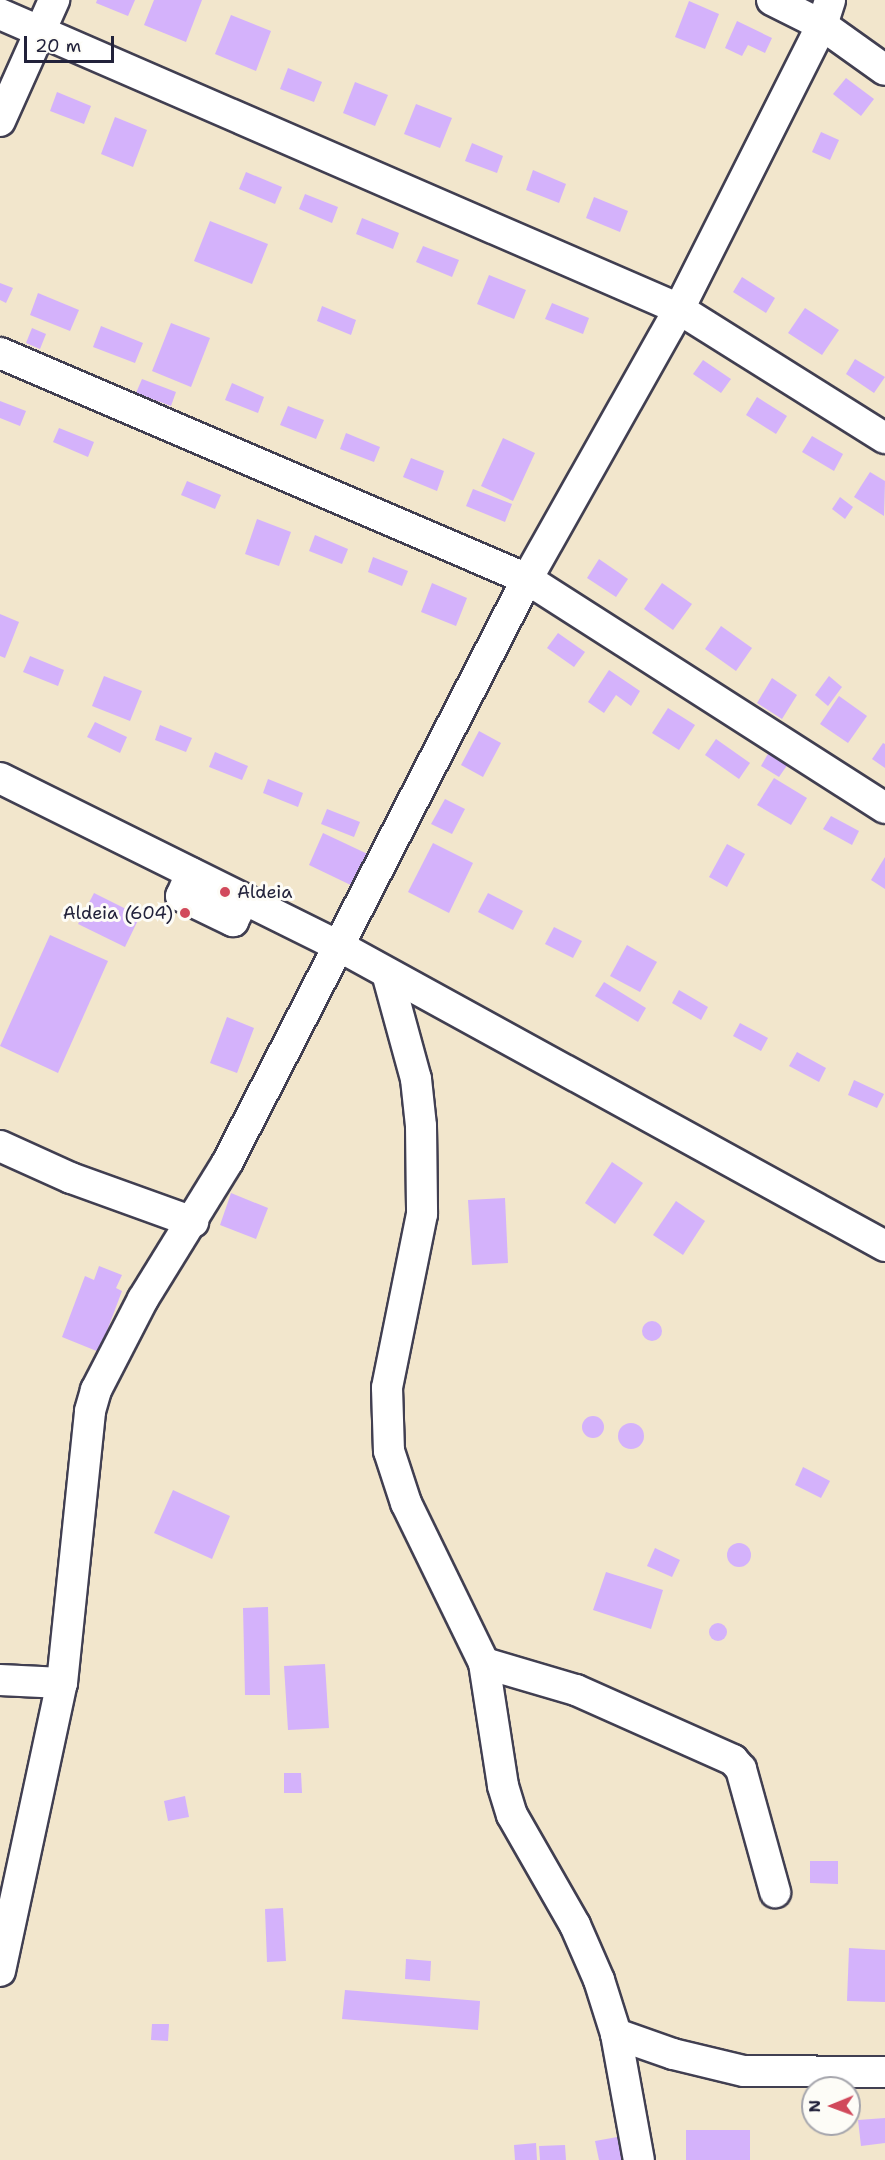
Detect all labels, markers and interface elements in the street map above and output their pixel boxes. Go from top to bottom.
scale bar [27,24,117,62]
text: 20 m [35,34,81,58]
place label: Aldeia [237,881,292,903]
marker: Aldeia [218,885,232,899]
place label: Aldeia (604) [63,902,173,924]
marker: Aldeia (604) [178,906,192,920]
north arrow [801,2076,861,2136]
text: N [804,2100,825,2113]

